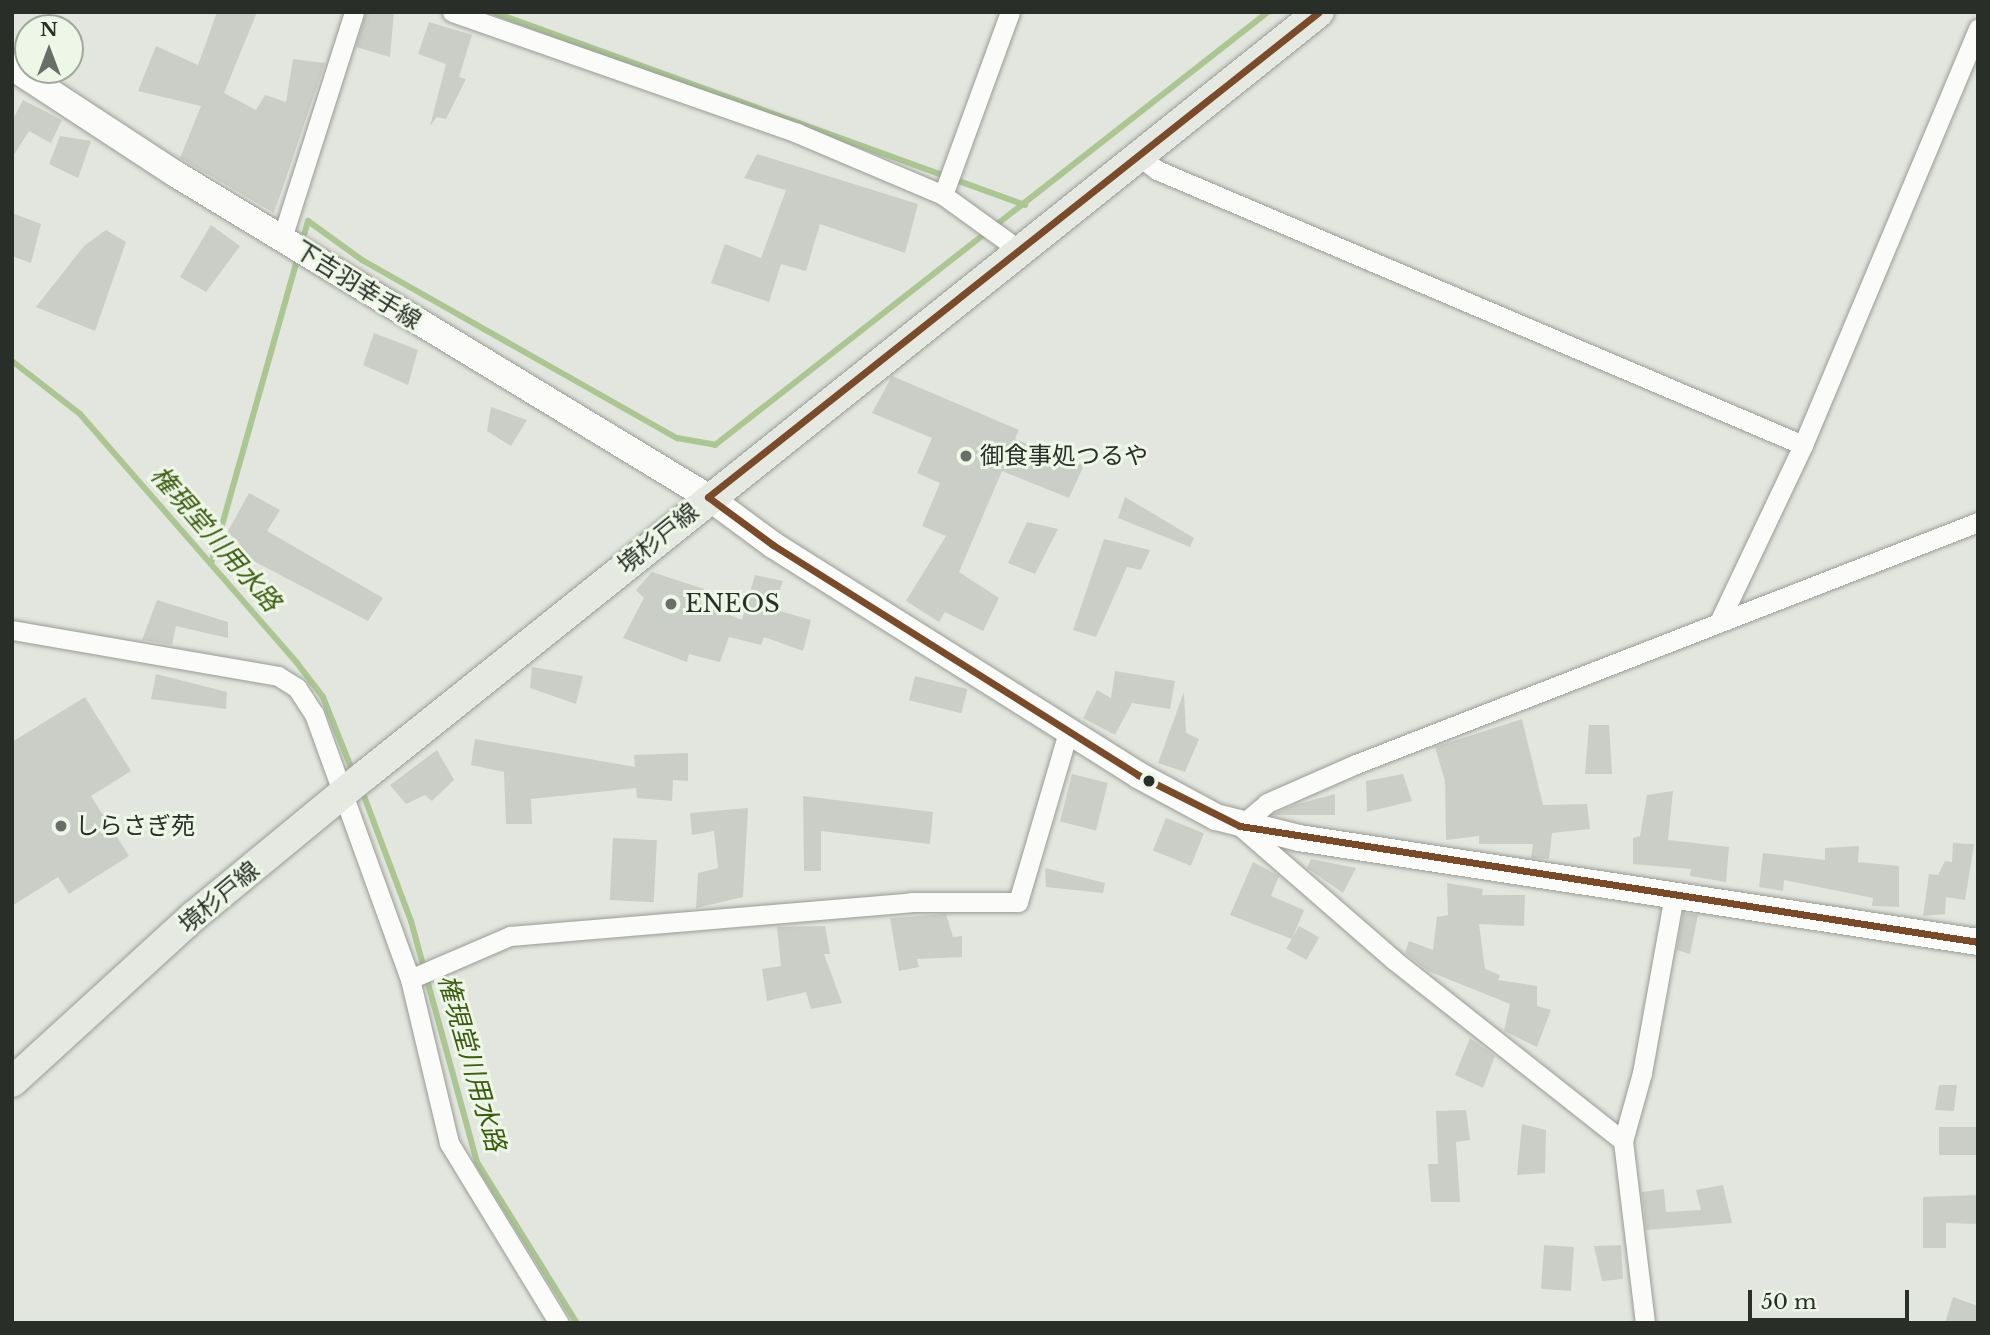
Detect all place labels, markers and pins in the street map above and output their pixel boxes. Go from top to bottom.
place label: 御食事処つるや [980,442,1148,470]
marker: 御食事処つるや [958,448,974,464]
place label: ENEOS [685,590,780,618]
marker: ENEOS [663,596,679,612]
unlabelled marker [1142,774,1156,788]
place label: しらさぎ苑 [75,812,195,840]
marker: しらさぎ苑 [53,818,69,834]

